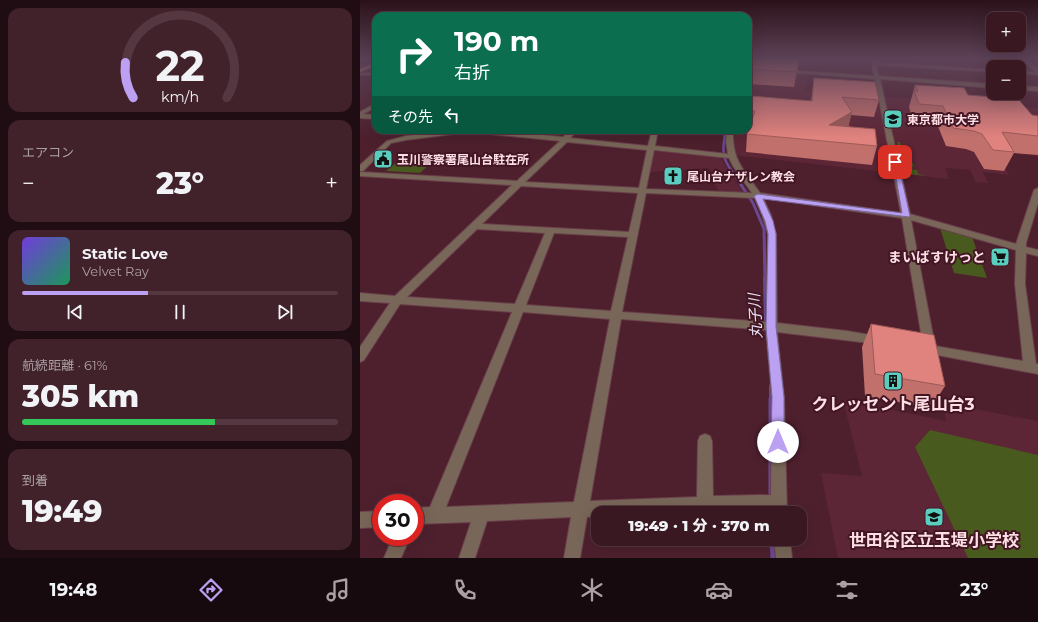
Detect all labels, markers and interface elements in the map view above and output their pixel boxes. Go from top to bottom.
map controls [986,12,1026,100]
button: + [986,12,1026,52]
text: 190 m [454,24,539,58]
icon: right [388,28,440,80]
text: 22 [155,41,205,91]
button: − [986,60,1026,100]
text: 右折 [454,62,490,84]
text: km/h [161,88,199,106]
icon: left [441,104,463,126]
text: その先 [388,107,433,126]
school or university icon: 東京都市大学 [882,108,904,130]
place label: 東京都市大学 [907,112,979,127]
text: エアコン [22,144,74,160]
pin [878,145,912,179]
public building icon: 玉川警察署尾山台駐在所 [372,148,394,170]
icon: arrive [884,151,906,173]
place label: 玉川警察署尾山台駐在所 [397,152,529,167]
text: 23° [156,165,204,202]
church icon: 尾山台ナザレン教会 [662,165,684,187]
place label: 尾山台ナザレン教会 [687,169,795,184]
text: − [22,170,35,197]
text: + [325,170,338,197]
text: Static Love [82,244,168,263]
supermarket icon: まいばすけっと [989,246,1011,268]
place label: まいばすけっと [888,248,986,266]
text: Velvet Ray [82,263,149,279]
water label: 丸子川 [744,291,766,339]
icon: previous [64,301,86,323]
icon: pause [169,301,191,323]
icon: next [274,301,296,323]
text: 航続距離 · 61% [22,357,107,373]
building icon: クレッセント尾山台3 [882,370,904,392]
text: 305 km [22,378,139,415]
place label: クレッセント尾山台3 [811,394,975,414]
position arrow [757,421,799,463]
text: 到着 [22,472,48,488]
text: 19:49 [22,493,103,530]
speed limit sign: 30 [372,494,424,546]
school or university icon: 世田谷区立玉堤小学校 [923,506,945,528]
text: 19:49 · 1 分 · 370 m [628,516,770,535]
place label: 世田谷区立玉堤小学校 [849,530,1019,550]
icon: directions [197,576,225,604]
icon: music [324,576,352,604]
icon: phone [451,576,479,604]
icon: climate [578,576,606,604]
icon: car [705,576,733,604]
icon: filters [833,576,861,604]
text: 19:48 [50,579,97,601]
text: 23° [960,579,988,601]

